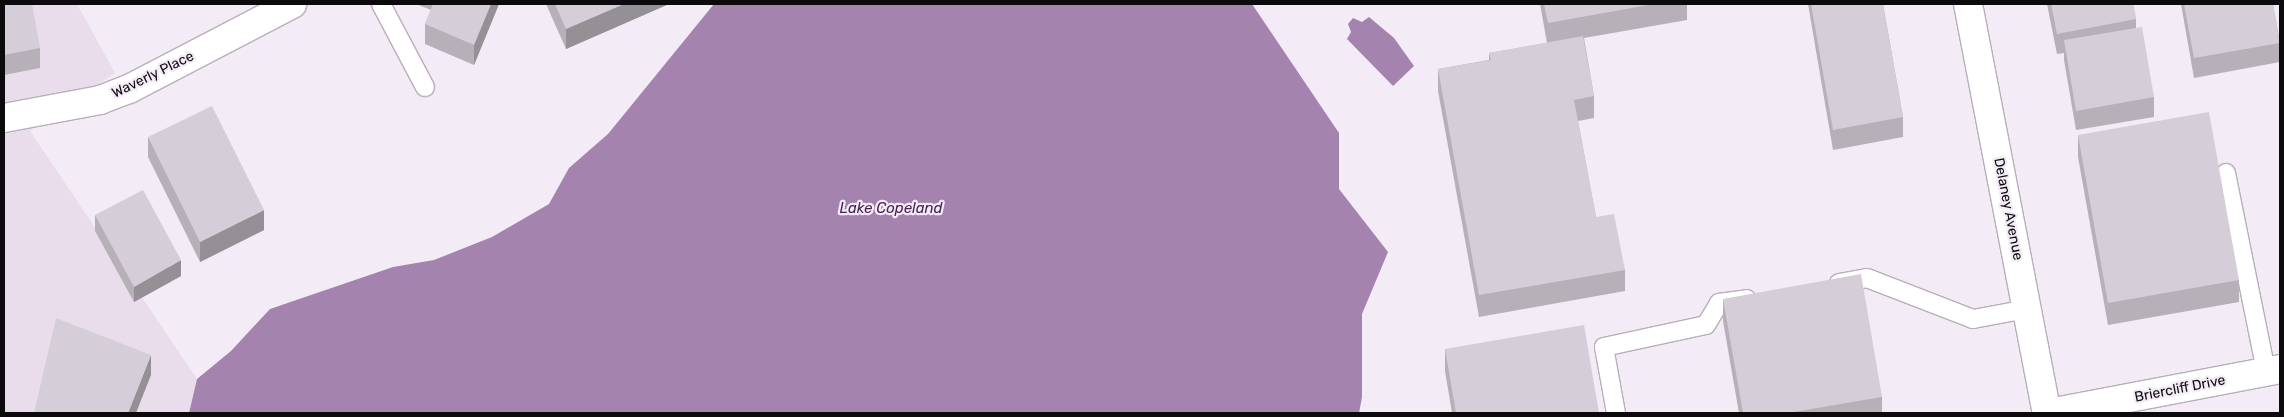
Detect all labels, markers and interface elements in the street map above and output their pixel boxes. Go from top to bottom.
street label: Waverly Place [109,48,197,102]
street label: Delaney Avenue [1990,156,2026,262]
water label: Lake Copeland [840,200,942,218]
street label: Briercliff Drive [2133,372,2227,406]

